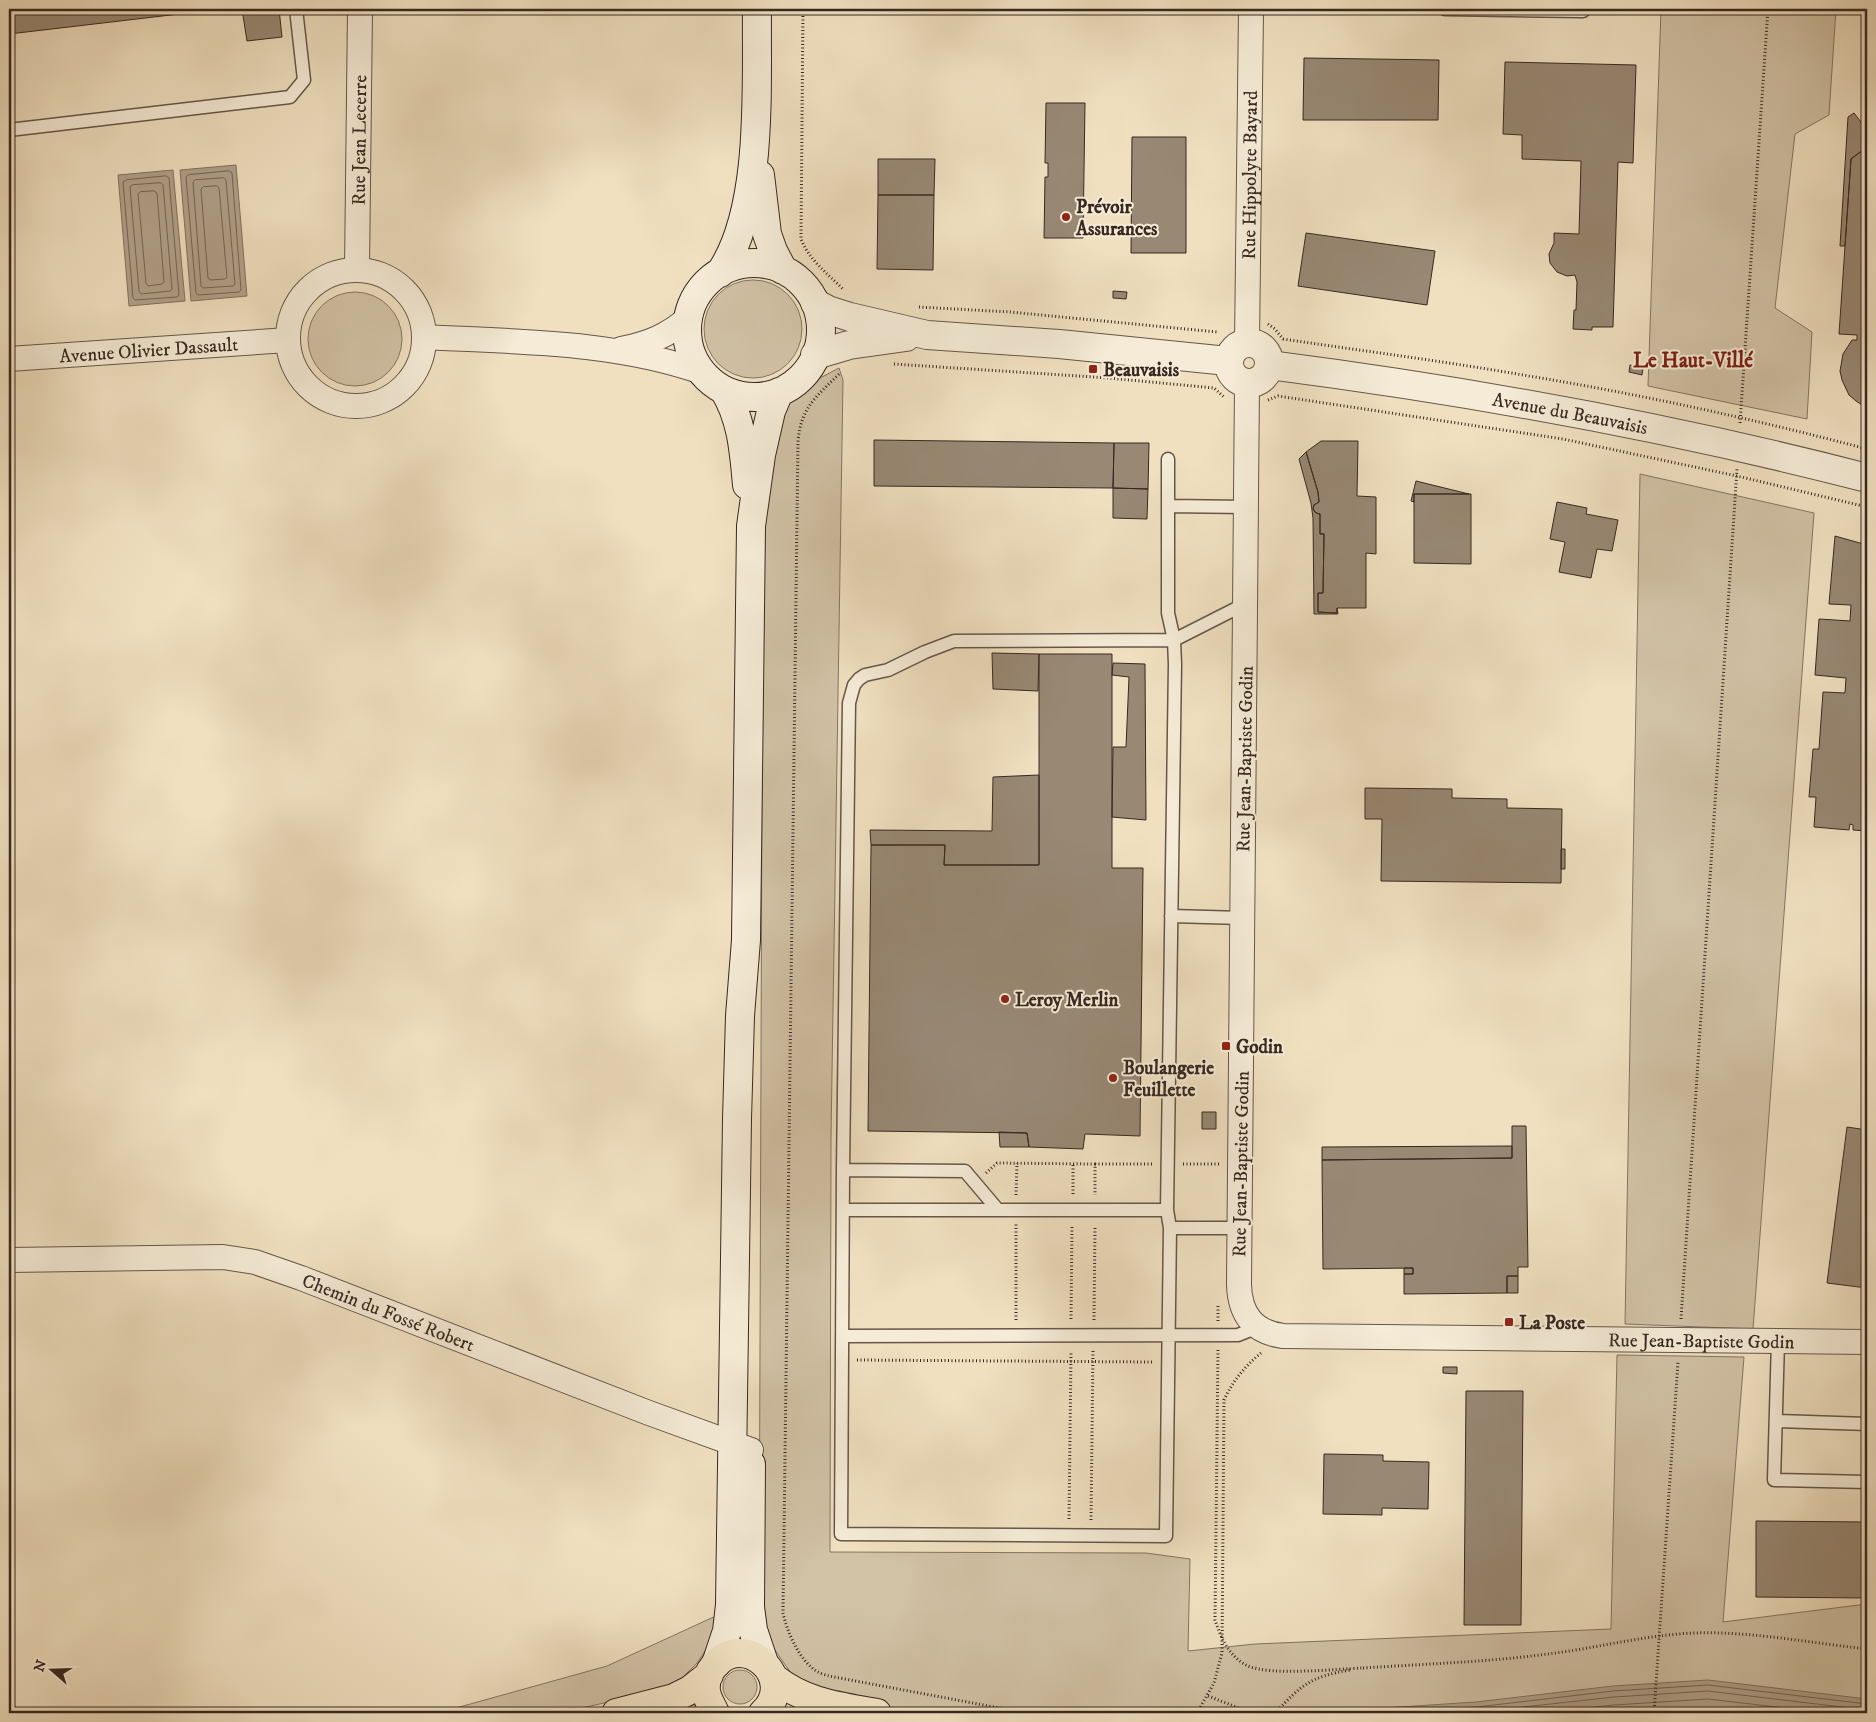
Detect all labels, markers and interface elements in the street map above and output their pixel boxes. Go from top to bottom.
street label: Rue Jean Lecerre [348,74,372,205]
street label: Rue Hippolyte Bayard [1238,90,1263,260]
place label: Prévoir Assurances [1075,196,1158,241]
marker: Prévoir Assurances [1060,211,1072,223]
street label: Avenue Olivier Dassault [59,333,239,369]
district label: Le Haut-Villé [1633,348,1753,374]
place label: Beauvaisis [1103,359,1180,382]
marker: Beauvaisis [1087,363,1099,375]
street label: Avenue du Beauvaisis [1490,388,1650,440]
street label: Rue Jean-Baptiste Godin [1232,666,1259,852]
place label: Leroy Merlin [1015,989,1119,1012]
marker: Leroy Merlin [999,993,1011,1005]
place label: Godin [1236,1036,1284,1059]
marker: Godin [1220,1040,1232,1052]
place label: Boulangerie Feuillette [1123,1057,1214,1102]
street label: Rue Jean-Baptiste Godin [1228,1071,1255,1257]
marker: Boulangerie Feuillette [1107,1072,1119,1084]
street label: Chemin du Fossé Robert [298,1270,477,1357]
place label: La Poste [1519,1312,1585,1335]
marker: La Poste [1503,1316,1515,1328]
street label: Rue Jean-Baptiste Godin [1608,1329,1795,1354]
north arrow [28,1644,78,1694]
text: N [30,1657,51,1674]

